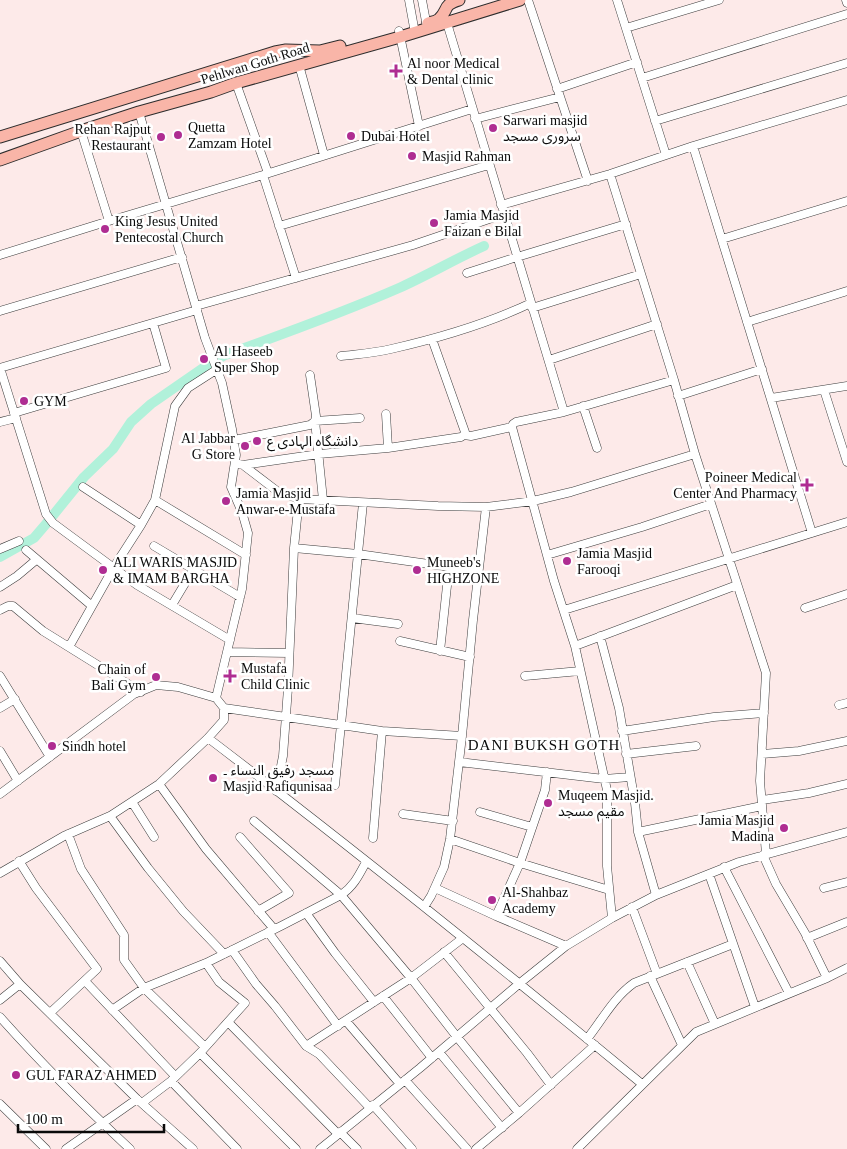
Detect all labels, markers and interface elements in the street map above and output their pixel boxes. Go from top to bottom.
street label: Pehlwan Goth Road [199,40,311,87]
place label: Al noor Medical & Dental clinic [407,56,500,87]
marker: Al noor Medical & Dental clinic [389,64,403,78]
place label: Sarwari masjid سروری مسجد [503,113,587,145]
place label: Quetta Zamzam Hotel [188,120,272,151]
place label: Rehan Rajput Restaurant [74,122,151,153]
marker: Sarwari masjid سروری مسجد [487,122,499,134]
marker: Quetta Zamzam Hotel [172,129,184,141]
place label: Dubai Hotel [361,129,430,144]
marker: Dubai Hotel [345,130,357,142]
marker: Rehan Rajput Restaurant [155,131,167,143]
place label: Masjid Rahman [422,149,511,164]
marker: Masjid Rahman [406,150,418,162]
place label: Jamia Masjid Faizan e Bilal [444,208,522,239]
place label: King Jesus United Pentecostal Church [115,214,223,245]
marker: Jamia Masjid Faizan e Bilal [428,217,440,229]
marker: King Jesus United Pentecostal Church [99,223,111,235]
place label: Al Haseeb Super Shop [214,344,279,375]
marker: Al Haseeb Super Shop [198,353,210,365]
place label: GYM [34,394,67,409]
marker: GYM [18,395,30,407]
place label: Al Jabbar G Store [181,431,235,462]
place label: دانشگاہ الہادی ع [267,434,358,452]
marker: دانشگاہ الہادی ع [251,435,263,447]
marker: Al Jabbar G Store [239,440,251,452]
place label: Poineer Medical Center And Pharmacy [673,470,797,501]
marker: Poineer Medical Center And Pharmacy [801,479,813,491]
place label: Jamia Masjid Anwar-e-Mustafa [236,486,336,517]
marker: Jamia Masjid Anwar-e-Mustafa [220,495,232,507]
place label: Jamia Masjid Farooqi [577,546,652,577]
place label: ALI WARIS MASJID & IMAM BARGHA [113,555,237,586]
place label: Muneeb's HIGHZONE [427,555,499,586]
marker: Jamia Masjid Farooqi [561,555,573,567]
marker: ALI WARIS MASJID & IMAM BARGHA [97,564,109,576]
marker: Muneeb's HIGHZONE [411,564,423,576]
place label: Mustafa Child Clinic [241,661,310,692]
place label: Chain of Bali Gym [91,662,146,693]
marker: Mustafa Child Clinic [223,669,237,683]
marker: Chain of Bali Gym [150,671,162,683]
district label: DANI BUKSH GOTH [468,737,620,753]
place label: Sindh hotel [62,739,126,754]
marker: Sindh hotel [46,740,58,752]
place label: مسجد رفیق النساء ۔ Masjid Rafiqunisaa [223,763,334,794]
marker: مسجد رفیق النساء ۔ Masjid Rafiqunisaa [207,772,219,784]
place label: Muqeem Masjid. مقیم مسجد [558,788,654,822]
marker: Muqeem Masjid. مقیم مسجد [542,797,554,809]
place label: Jamia Masjid Madina [699,813,775,844]
marker: Jamia Masjid Madina [778,822,790,834]
place label: Al-Shahbaz Academy [502,885,568,916]
marker: Al-Shahbaz Academy [486,894,498,906]
place label: GUL FARAZ AHMED [26,1068,157,1083]
marker: GUL FARAZ AHMED [10,1069,22,1081]
scale bar [18,1102,164,1134]
text: 100 m [25,1111,63,1127]

